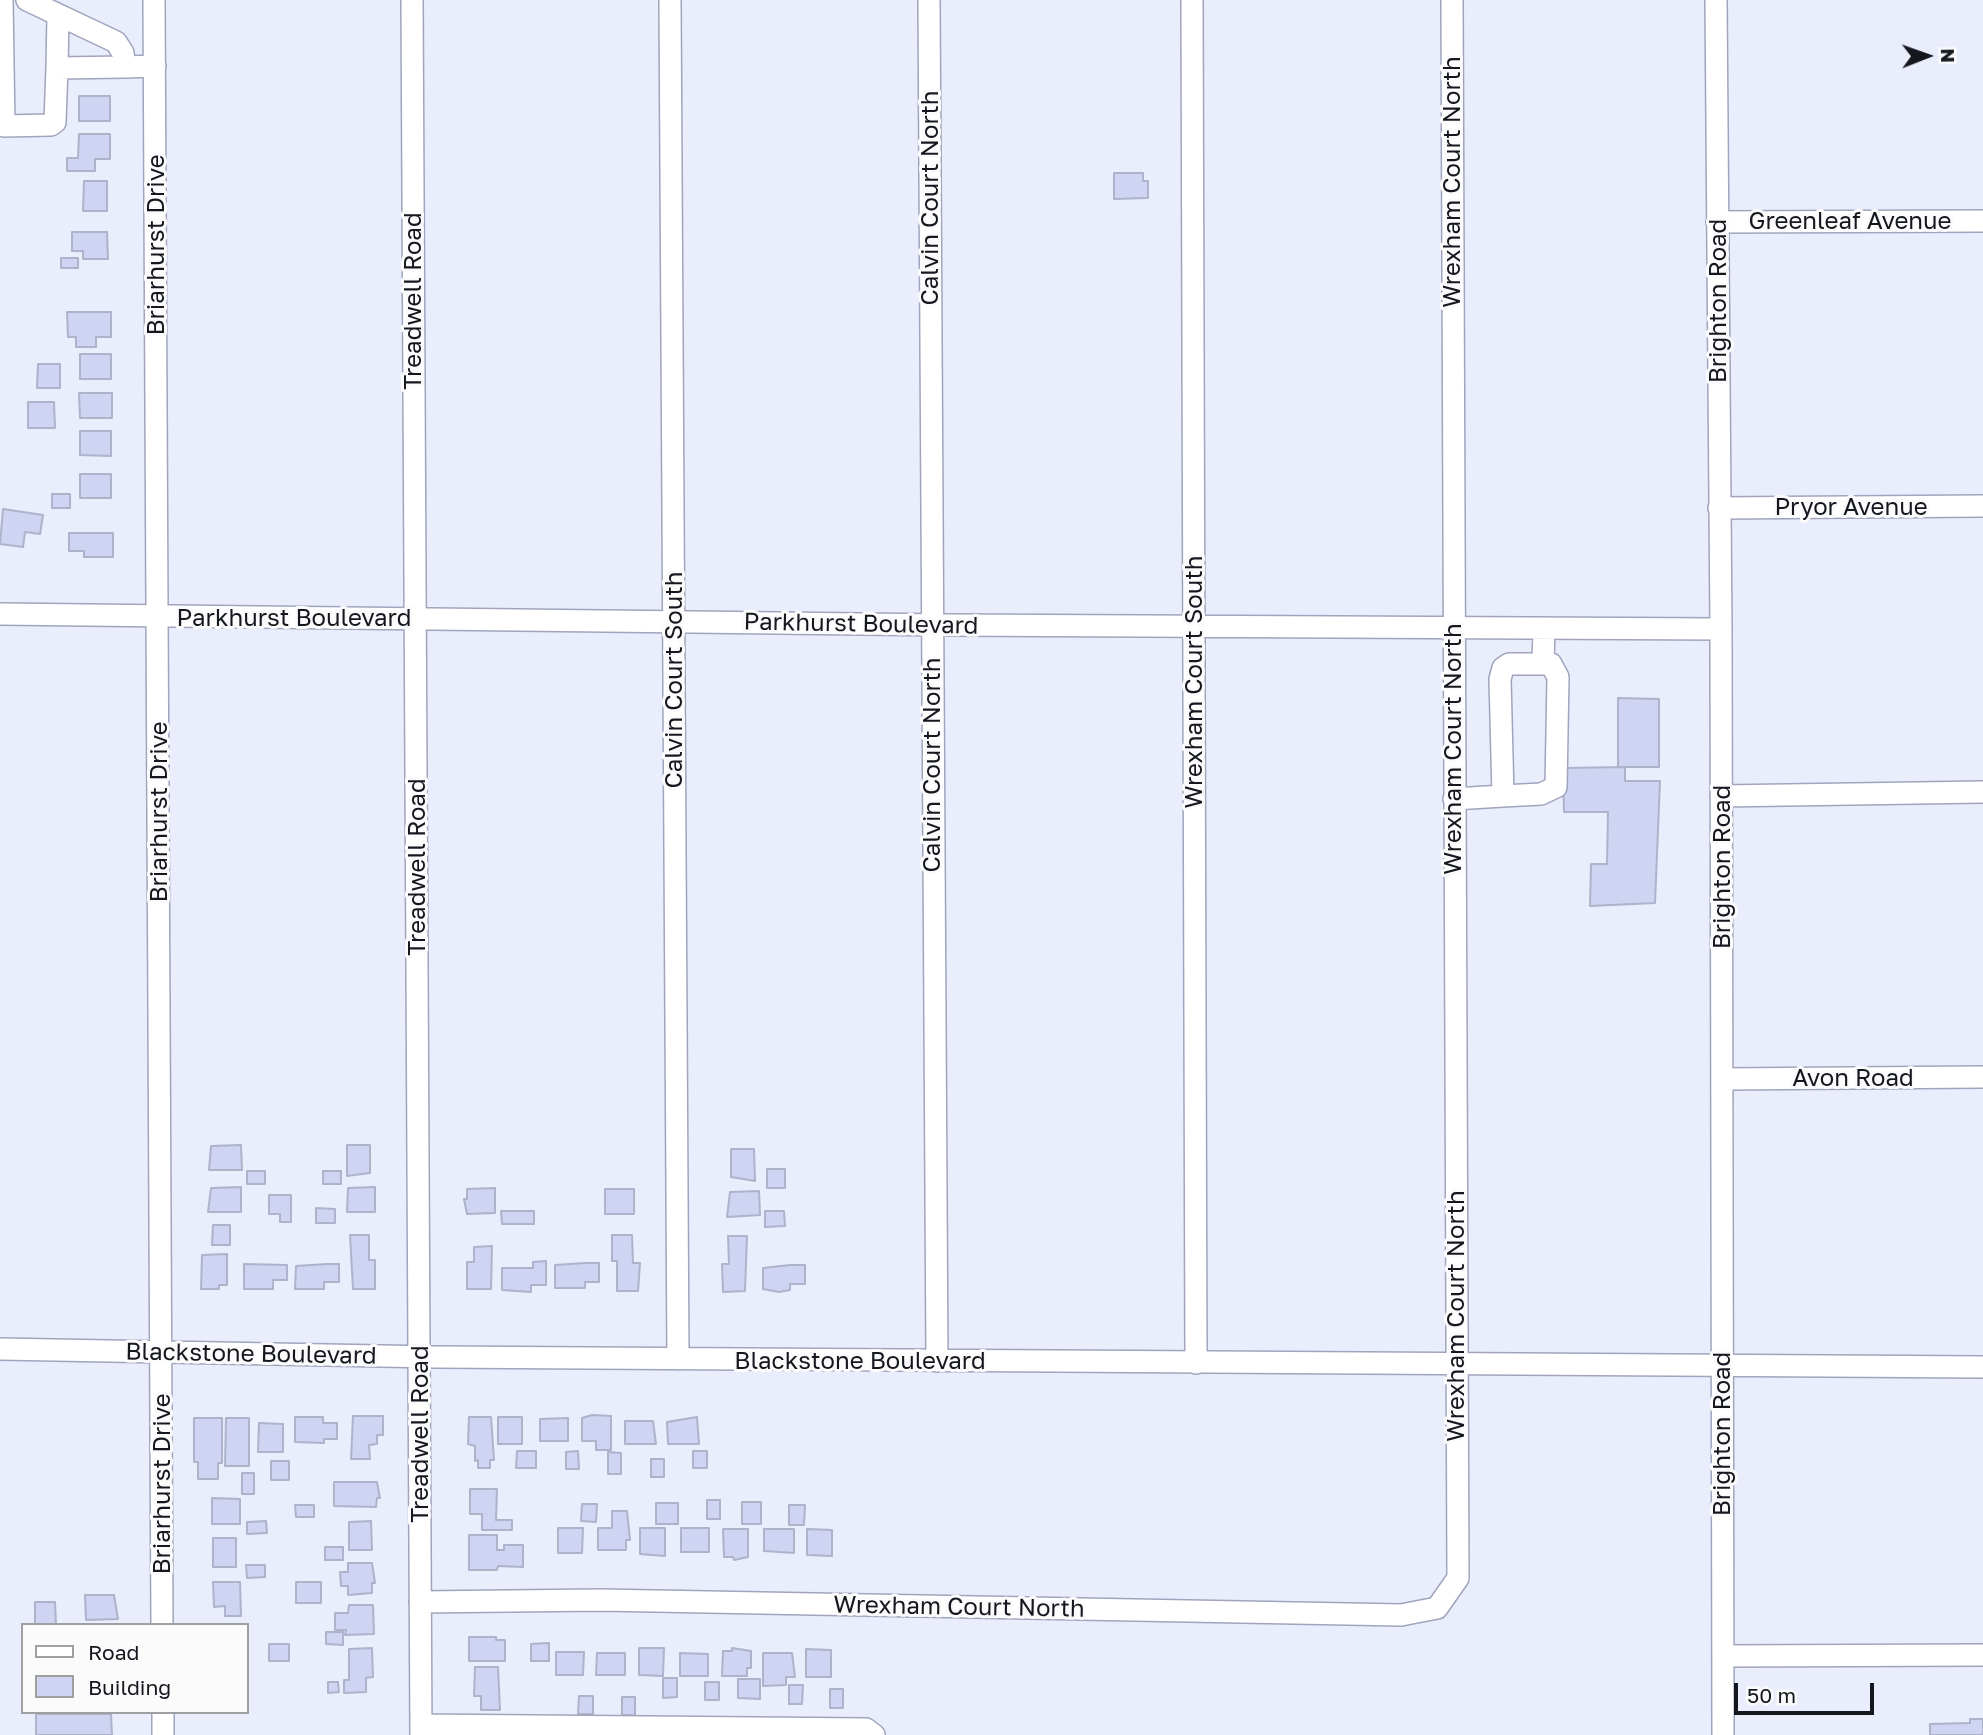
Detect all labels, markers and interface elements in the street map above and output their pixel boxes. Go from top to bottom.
north arrow [1892,21,1962,91]
text: N [1937,48,1960,63]
street label: Wrexham Court North [1438,56,1466,308]
street label: Calvin Court North [916,90,944,306]
street label: Briarhurst Drive [142,154,170,336]
street label: Greenleaf Avenue [1748,207,1952,235]
street label: Treadwell Road [399,212,427,390]
street label: Brighton Road [1704,219,1732,383]
street label: Pryor Avenue [1774,493,1928,521]
street label: Wrexham Court South [1180,555,1208,809]
street label: Calvin Court South [660,571,688,789]
street label: Parkhurst Boulevard [177,604,411,632]
street label: Parkhurst Boulevard [743,608,979,640]
street label: Wrexham Court North [1439,623,1467,875]
street label: Calvin Court North [918,657,946,873]
street label: Briarhurst Drive [145,721,173,903]
street label: Treadwell Road [403,778,431,956]
street label: Brighton Road [1708,785,1736,949]
street label: Avon Road [1792,1064,1914,1092]
street label: Wrexham Court North [1442,1190,1470,1442]
street label: Blackstone Boulevard [125,1337,377,1371]
street label: Treadwell Road [406,1345,434,1523]
street label: Blackstone Boulevard [734,1347,986,1375]
street label: Brighton Road [1708,1352,1736,1516]
street label: Briarhurst Drive [148,1393,176,1575]
street label: Wrexham Court North [833,1590,1085,1624]
legend [21,1623,248,1714]
text: Road [88,1639,139,1665]
scale bar [1738,1668,1878,1712]
text: Building [88,1674,171,1700]
text: 50 m [1747,1682,1796,1708]

